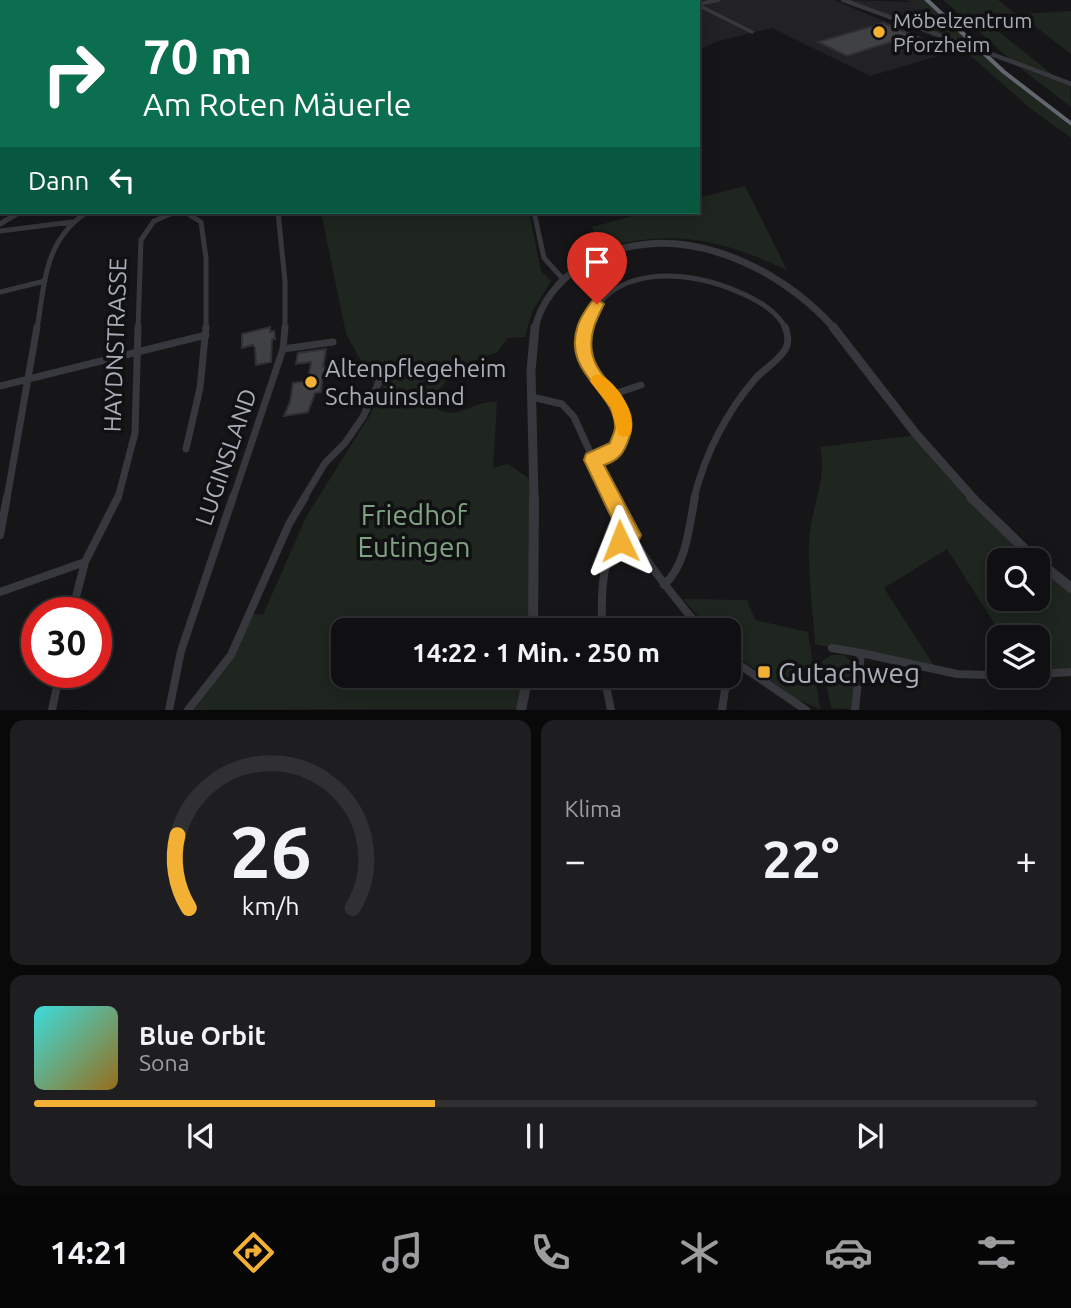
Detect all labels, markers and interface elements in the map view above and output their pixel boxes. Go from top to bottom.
place label: Möbelzentrum Pforzheim [893,8,1032,56]
marker: Möbelzentrum Pforzheim [871,24,887,40]
icon: right [28,28,119,119]
text: 70 m [143,28,252,83]
text: Am Roten Mäuerle [143,86,411,122]
icon: left [103,161,141,199]
text: Dann [28,166,89,195]
pin [567,232,627,304]
icon: arrive [578,243,616,281]
street label: HAYDNSTRASSE [98,257,132,433]
place label: Altenpflegeheim Schauinsland [325,355,507,410]
marker: Altenpflegeheim Schauinsland [303,374,319,390]
street label: LUGINSLAND [190,385,262,529]
park label: Friedhof Eutingen [358,499,470,562]
position arrow [583,504,657,578]
map controls [987,548,1050,688]
button: search [987,548,1050,611]
speed limit sign: 30 [21,597,112,688]
button: layers [987,625,1050,688]
text: 14:22 · 1 Min. · 250 m [412,638,660,667]
place label: Gutachweg [778,657,920,688]
marker: Gutachweg [756,664,772,680]
text: Klima [565,796,622,821]
text: 26 [229,811,311,893]
text: 22° [762,830,839,888]
text: − [565,839,586,881]
text: + [1016,839,1037,881]
text: km/h [241,892,299,920]
text: Blue Orbit [139,1021,266,1050]
text: Sona [139,1050,189,1075]
icon: previous [182,1117,220,1155]
icon: pause [516,1117,554,1155]
icon: next [851,1117,889,1155]
icon: directions [229,1228,278,1277]
icon: music [378,1228,427,1277]
icon: phone [526,1228,575,1277]
icon: climate [675,1228,724,1277]
icon: car [824,1228,873,1277]
icon: filters [972,1228,1021,1277]
text: 14:21 [50,1234,130,1270]

